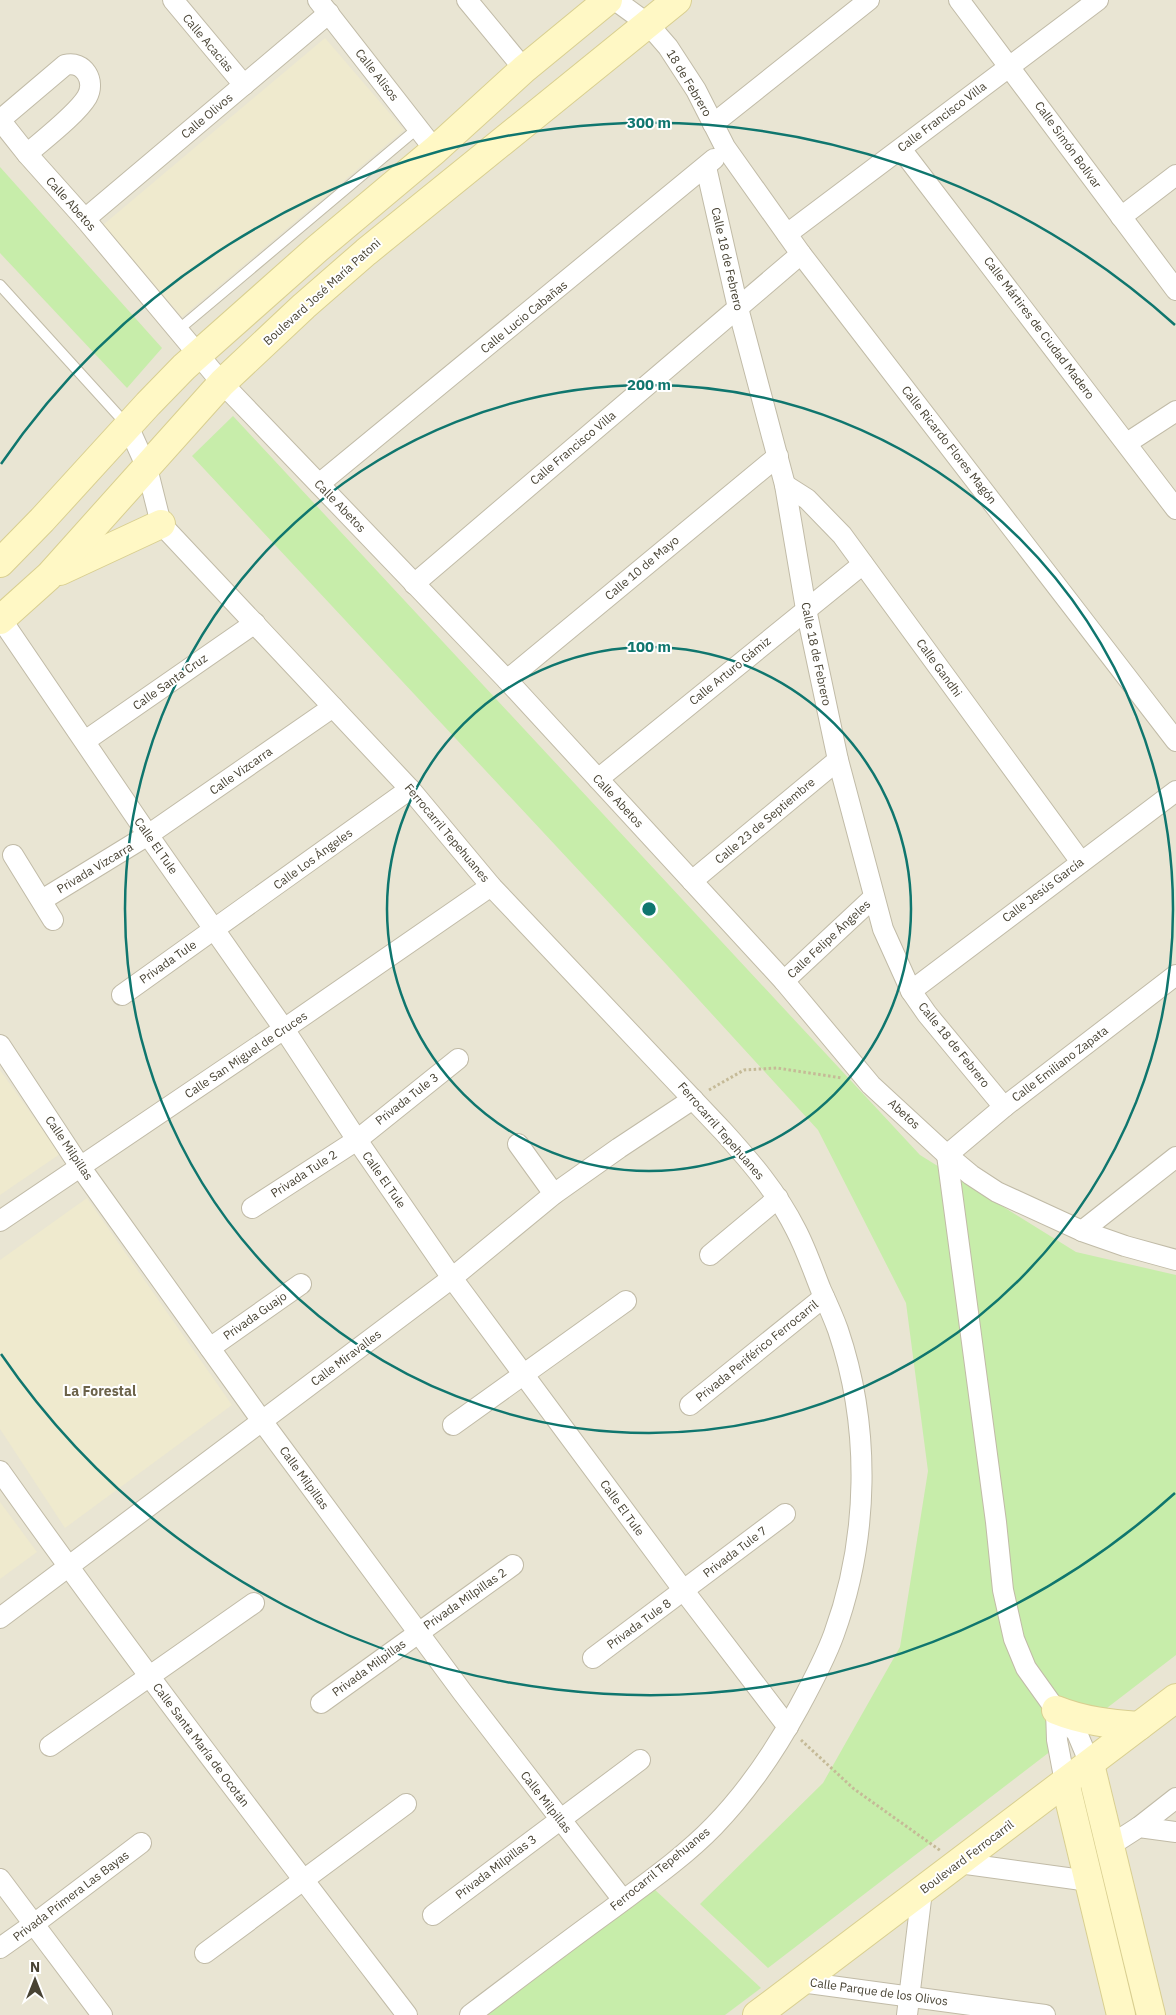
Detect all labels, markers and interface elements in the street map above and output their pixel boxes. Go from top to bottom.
street label: Calle Acacias [180,11,237,75]
street label: Calle Alisos [352,46,403,104]
street label: 18 de Febrero [664,46,715,119]
street label: Calle Francisco Villa [894,78,990,155]
street label: Calle Olivos [178,90,236,142]
street label: Calle Simón Bolívar [1032,98,1105,192]
text: 300 m [627,113,671,132]
street label: Calle Abetos [43,173,100,234]
street label: Calle 18 de Febrero [708,206,747,312]
street label: Boulevard José María Patoni [260,235,383,348]
street label: Calle Mártires de Ciudad Madero [981,253,1098,402]
street label: Calle Lucio Cabañas [477,277,570,356]
text: 200 m [627,375,671,394]
street label: Calle Ricardo Flores Magón [899,383,1000,507]
street label: Calle Francisco Villa [527,407,619,488]
street label: Calle Abetos [311,476,369,535]
street label: Calle 10 de Mayo [602,532,682,603]
street label: Calle 18 de Febrero [798,601,835,707]
street label: Calle Arturo Gámiz [686,633,774,708]
street label: Calle Gandhi [913,636,965,700]
text: 100 m [627,637,671,656]
street label: Calle Santa Cruz [130,650,210,713]
street label: Calle Vizcarra [206,743,275,798]
street label: Calle Abetos [590,771,647,831]
street label: Calle 23 de Septiembre [712,774,818,867]
street label: Ferrocarril Tepehuanes [402,780,493,885]
street label: Calle El Tule [131,814,182,877]
street label: Calle Los Ángeles [270,825,355,892]
street label: Privada Vizcarra [54,839,136,896]
street label: Calle Jesús García [999,854,1087,925]
street label: Calle Felipe Ángeles [784,896,874,981]
centre of rings [640,900,658,918]
street label: Privada Tule [136,936,199,987]
street label: Calle 18 de Febrero [915,999,994,1091]
street label: Calle San Miguel de Cruces [182,1008,310,1101]
street label: Calle Emiliano Zapata [1009,1022,1111,1105]
street label: Privada Tule 3 [372,1069,441,1128]
street label: Ferrocarril Tepehuanes [675,1079,768,1183]
street label: Abetos [885,1095,924,1132]
street label: Calle Milpillas [42,1113,97,1183]
street label: Privada Tule 2 [268,1147,340,1201]
street label: Calle El Tule [359,1148,410,1211]
street label: Privada Guajo [220,1288,290,1343]
street label: Privada Periférico Ferrocarril [692,1297,821,1405]
street label: Calle Miravalles [308,1326,384,1389]
district label: La Forestal [64,1382,136,1400]
street label: Calle Milpillas [276,1443,332,1512]
street label: Calle El Tule [597,1477,648,1539]
street label: Privada Tule 7 [700,1523,770,1580]
street label: Privada Milpillas 2 [420,1564,509,1633]
street label: Privada Tule 8 [604,1595,674,1652]
street label: Privada Milpillas [329,1636,409,1699]
street label: Calle Santa María de Ocotán [150,1680,253,1810]
street label: Calle Milpillas [518,1768,575,1836]
street label: Boulevard Ferrocarril [917,1816,1017,1897]
street label: Ferrocarril Tepehuanes [607,1824,713,1914]
street label: Privada Milpillas 3 [452,1831,539,1902]
street label: Privada Primera Las Bayas [10,1847,132,1944]
north arrow [10,1955,60,2005]
text: N [30,1958,40,1976]
street label: Calle Parque de los Olivos [809,1974,949,2009]

